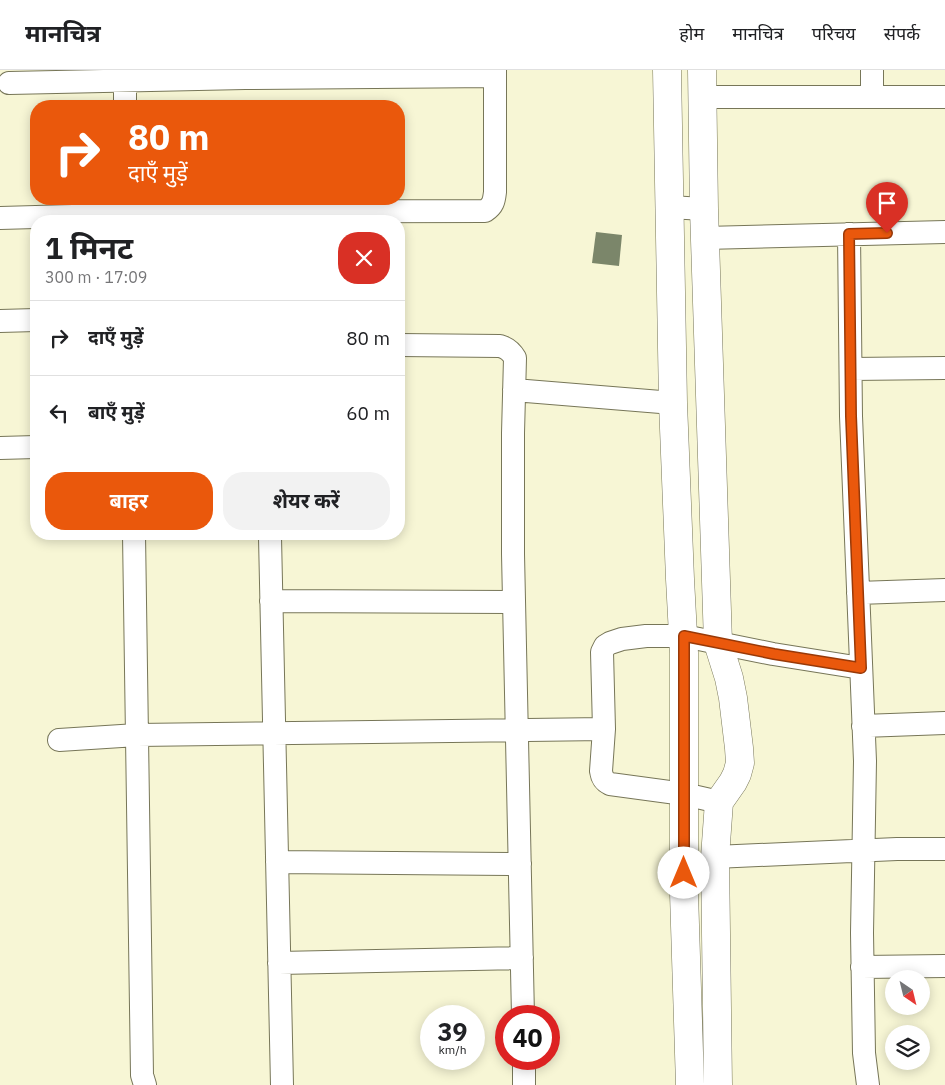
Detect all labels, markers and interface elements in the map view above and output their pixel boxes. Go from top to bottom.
text: मानचित्र [25,17,101,49]
text: होम [679,22,704,45]
text: मानचित्र [732,22,784,45]
text: परिचय [812,22,856,45]
text: संपर्क [884,22,920,45]
text: 80 m [128,114,210,160]
icon: right [45,120,110,185]
text: दाएँ मुड़ें [128,158,188,187]
pin [866,182,908,233]
icon: arrive [873,189,901,217]
text: 1 मिनट [45,228,133,267]
button: close [338,232,390,284]
text: 300 m · 17:09 [45,267,147,287]
icon: right [45,324,73,352]
text: दाएँ मुड़ें [88,325,144,349]
text: 80 m [346,326,390,350]
icon: left [45,399,73,427]
text: बाएँ मुड़ें [88,400,145,424]
text: 60 m [346,401,390,425]
button: बाहर [45,472,213,530]
button: शेयर करें [223,472,390,530]
position arrow [657,846,709,898]
north arrow [885,970,930,1015]
map controls [885,970,930,1070]
speed limit sign: 40 [495,1005,560,1070]
text: 39 [437,1015,468,1048]
button: layers [885,1025,930,1070]
text: km/h [438,1042,467,1057]

